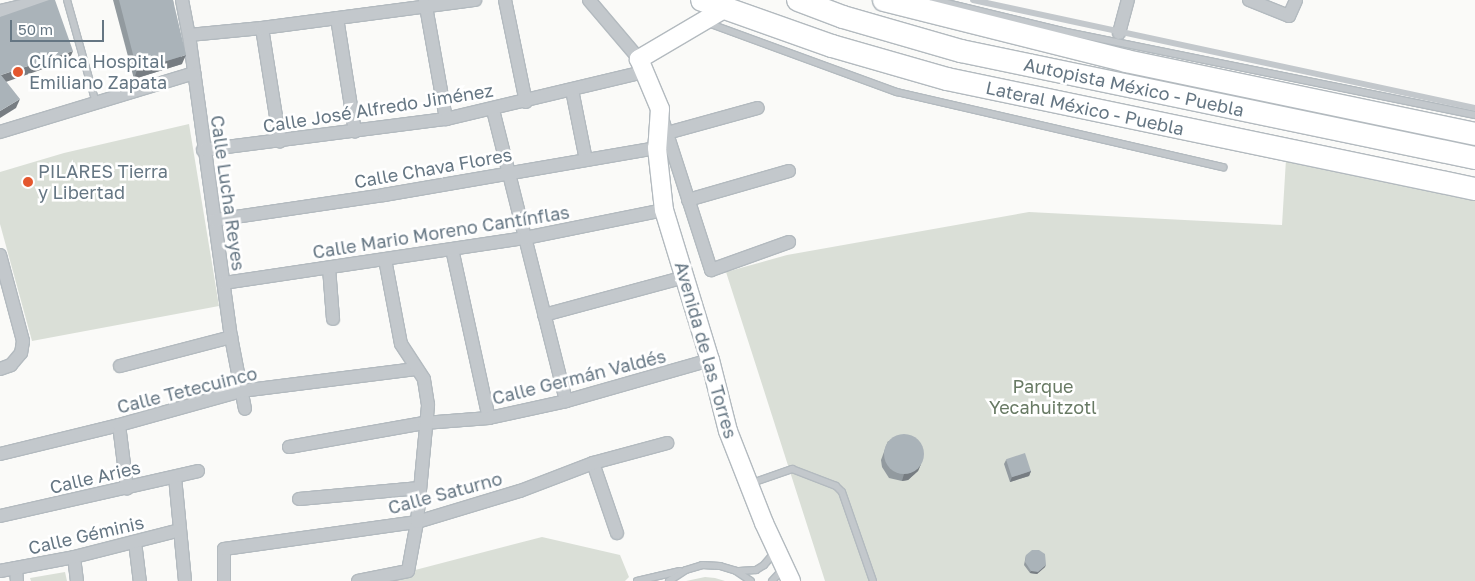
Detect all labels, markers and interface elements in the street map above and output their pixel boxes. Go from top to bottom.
scale bar [12,10,106,42]
text: 50 m [18,20,53,38]
place label: Clínica Hospital Emiliano Zapata [29,51,167,94]
street label: Autopista México - Puebla [1022,53,1246,121]
marker: Clínica Hospital Emiliano Zapata [11,65,25,79]
street label: Lateral México - Puebla [984,76,1186,140]
street label: Calle José Alfredo Jiménez [261,79,495,137]
street label: Calle Lucha Reyes [206,114,250,272]
street label: Calle Chava Flores [352,143,514,193]
place label: PILARES Tierra y Libertad [38,161,168,203]
marker: PILARES Tierra y Libertad [22,176,34,188]
street label: Calle Mario Moreno Cantínflas [311,201,571,263]
street label: Avenida de las Torres [670,259,742,441]
street label: Calle Germán Valdés [490,345,668,409]
street label: Calle Tetecuinco [115,362,259,418]
park label: Parque Yecahuitzotl [989,376,1097,418]
street label: Calle Aries [47,456,143,498]
street label: Calle Saturno [386,467,504,519]
street label: Calle Géminis [26,511,146,559]

